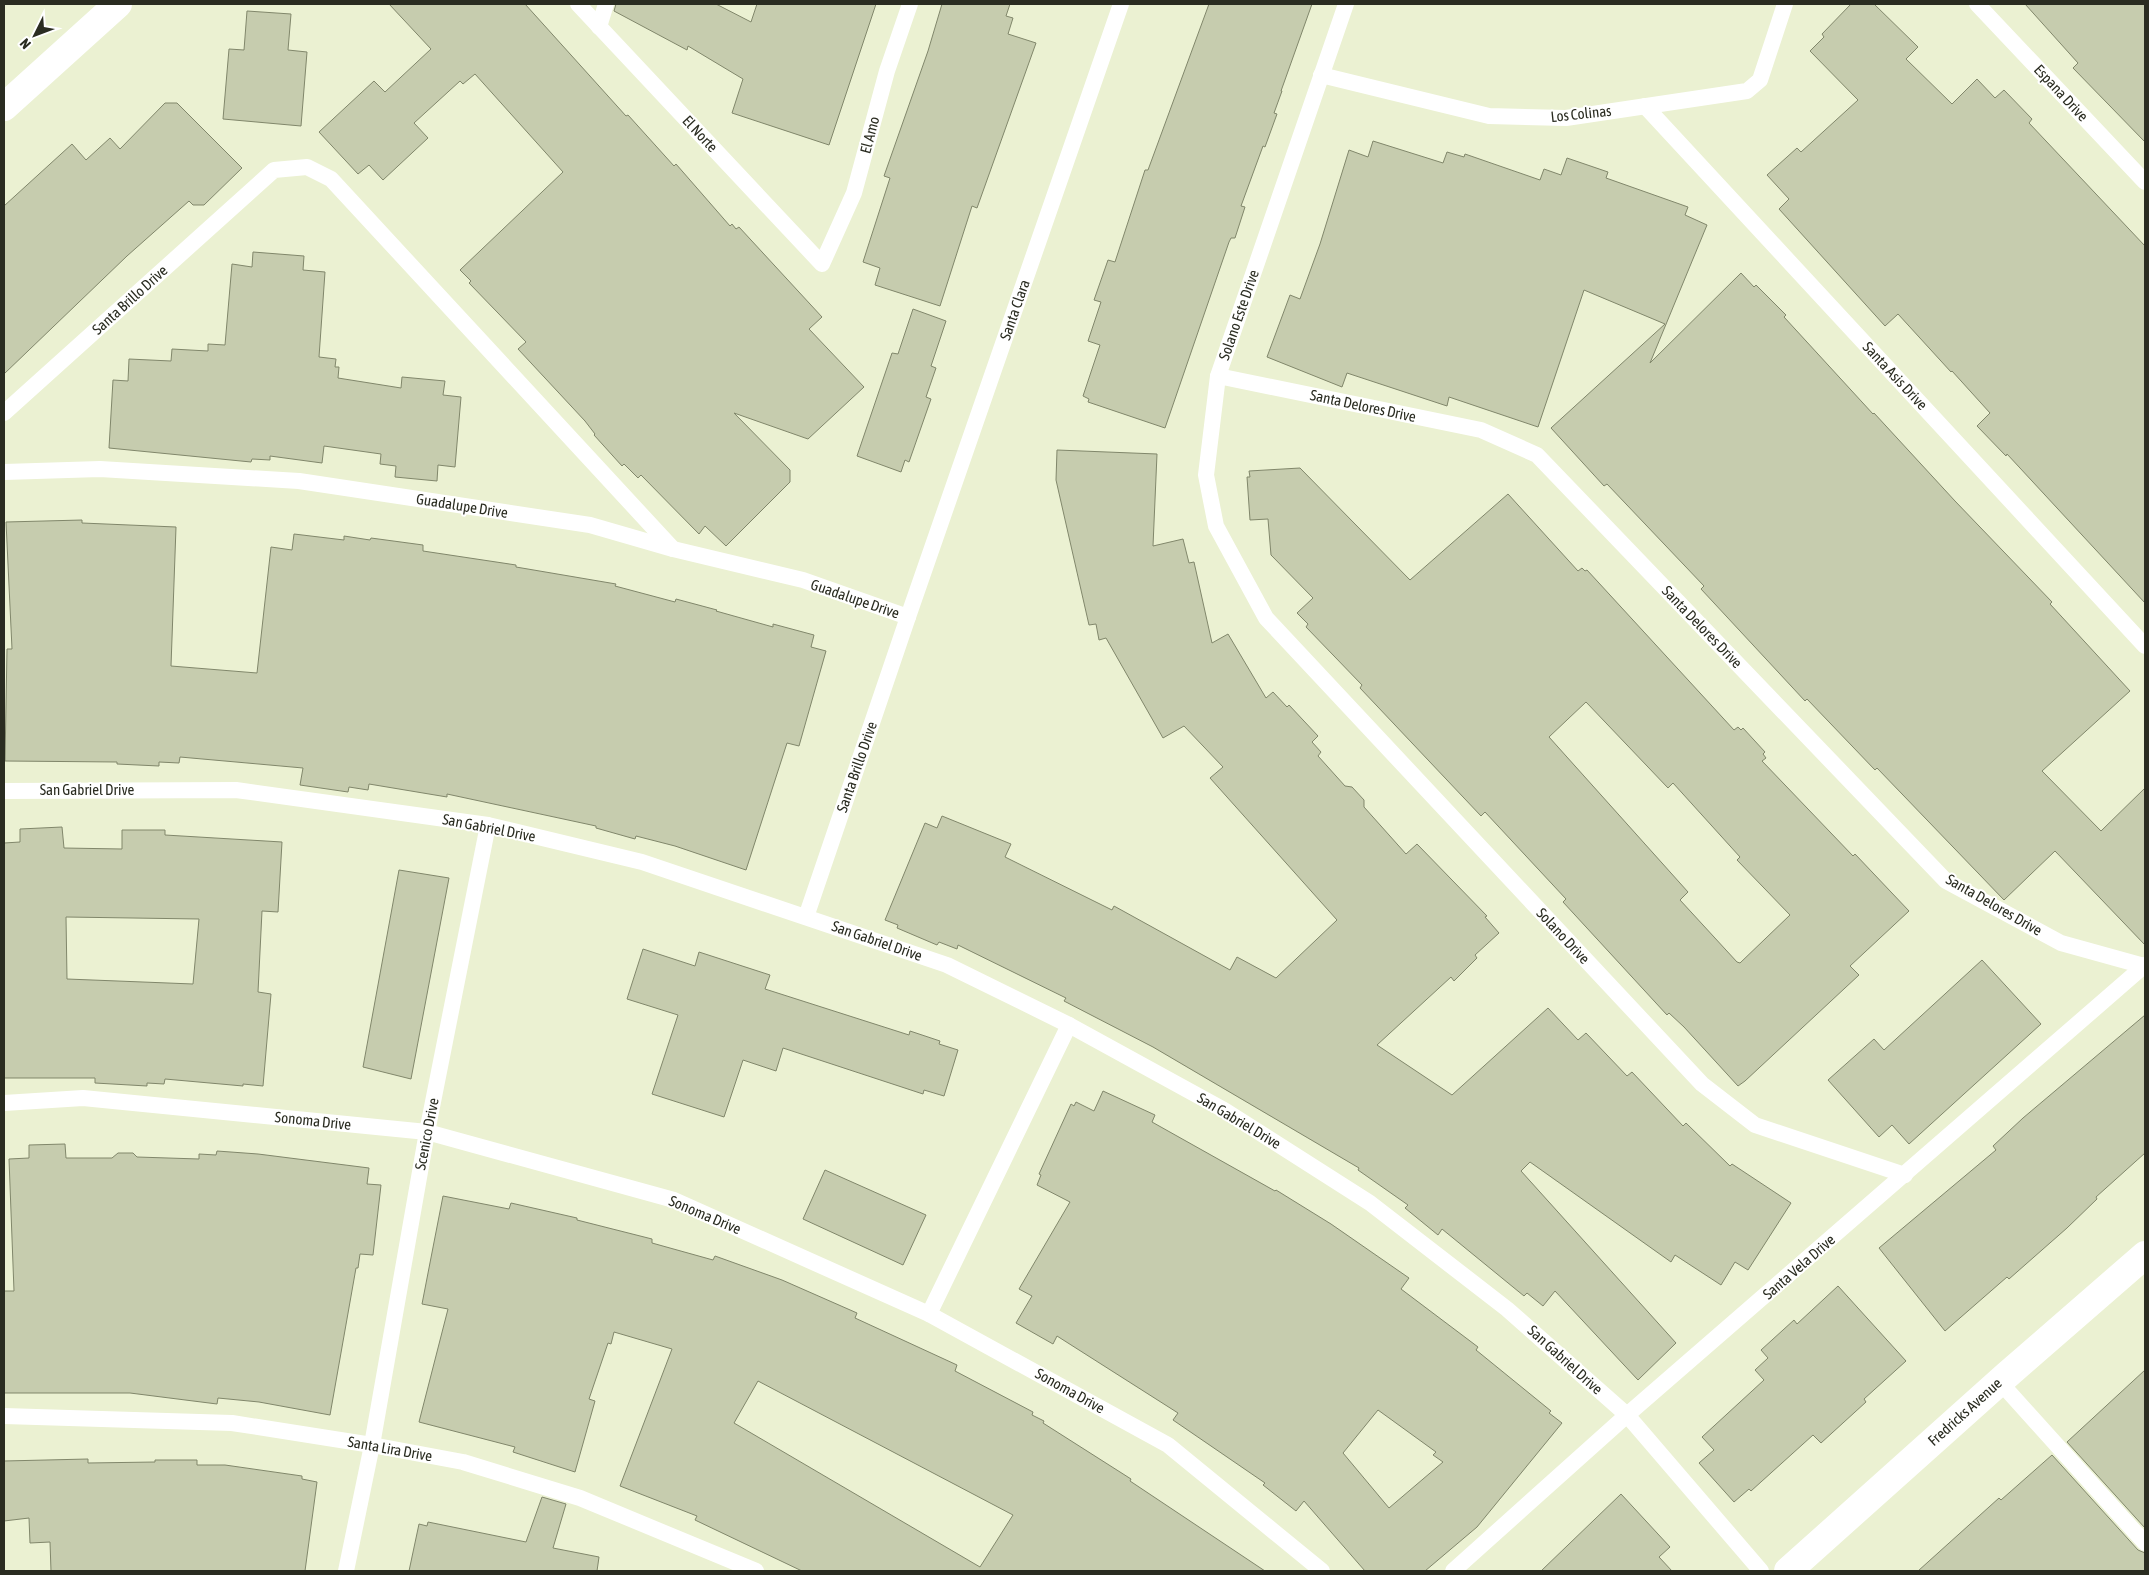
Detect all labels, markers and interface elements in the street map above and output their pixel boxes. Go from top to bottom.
north arrow [10,10,60,60]
text: N [17,35,34,52]
street label: Espana Drive [2031,61,2092,125]
street label: Los Colinas [1550,102,1612,125]
street label: El Norte [679,112,722,156]
street label: El Amo [856,114,883,155]
street label: Santa Brillo Drive [89,261,171,338]
street label: Solano Este Drive [1215,267,1262,362]
street label: Santa Clara [996,277,1033,342]
street label: Santa Asis Drive [1860,338,1931,413]
street label: Santa Delores Drive [1309,386,1418,425]
street label: Guadalupe Drive [415,490,509,521]
street label: Guadalupe Drive [809,575,902,622]
street label: Santa Delores Drive [1659,582,1746,671]
street label: Santa Brillo Drive [833,719,880,814]
street label: San Gabriel Drive [40,781,134,798]
street label: San Gabriel Drive [441,810,537,845]
street label: Santa Delores Drive [1943,870,2045,939]
street label: Solano Drive [1533,904,1594,967]
street label: San Gabriel Drive [830,917,925,964]
street label: San Gabriel Drive [1194,1089,1284,1152]
street label: Scenico Drive [411,1096,442,1171]
street label: Sonoma Drive [274,1108,352,1133]
street label: Sonoma Drive [667,1192,744,1237]
street label: Santa Vela Drive [1759,1231,1838,1302]
street label: San Gabriel Drive [1525,1322,1606,1398]
street label: Sonoma Drive [1033,1365,1108,1417]
street label: Fredricks Avenue [1924,1374,2005,1449]
street label: Santa Lira Drive [347,1433,434,1464]

